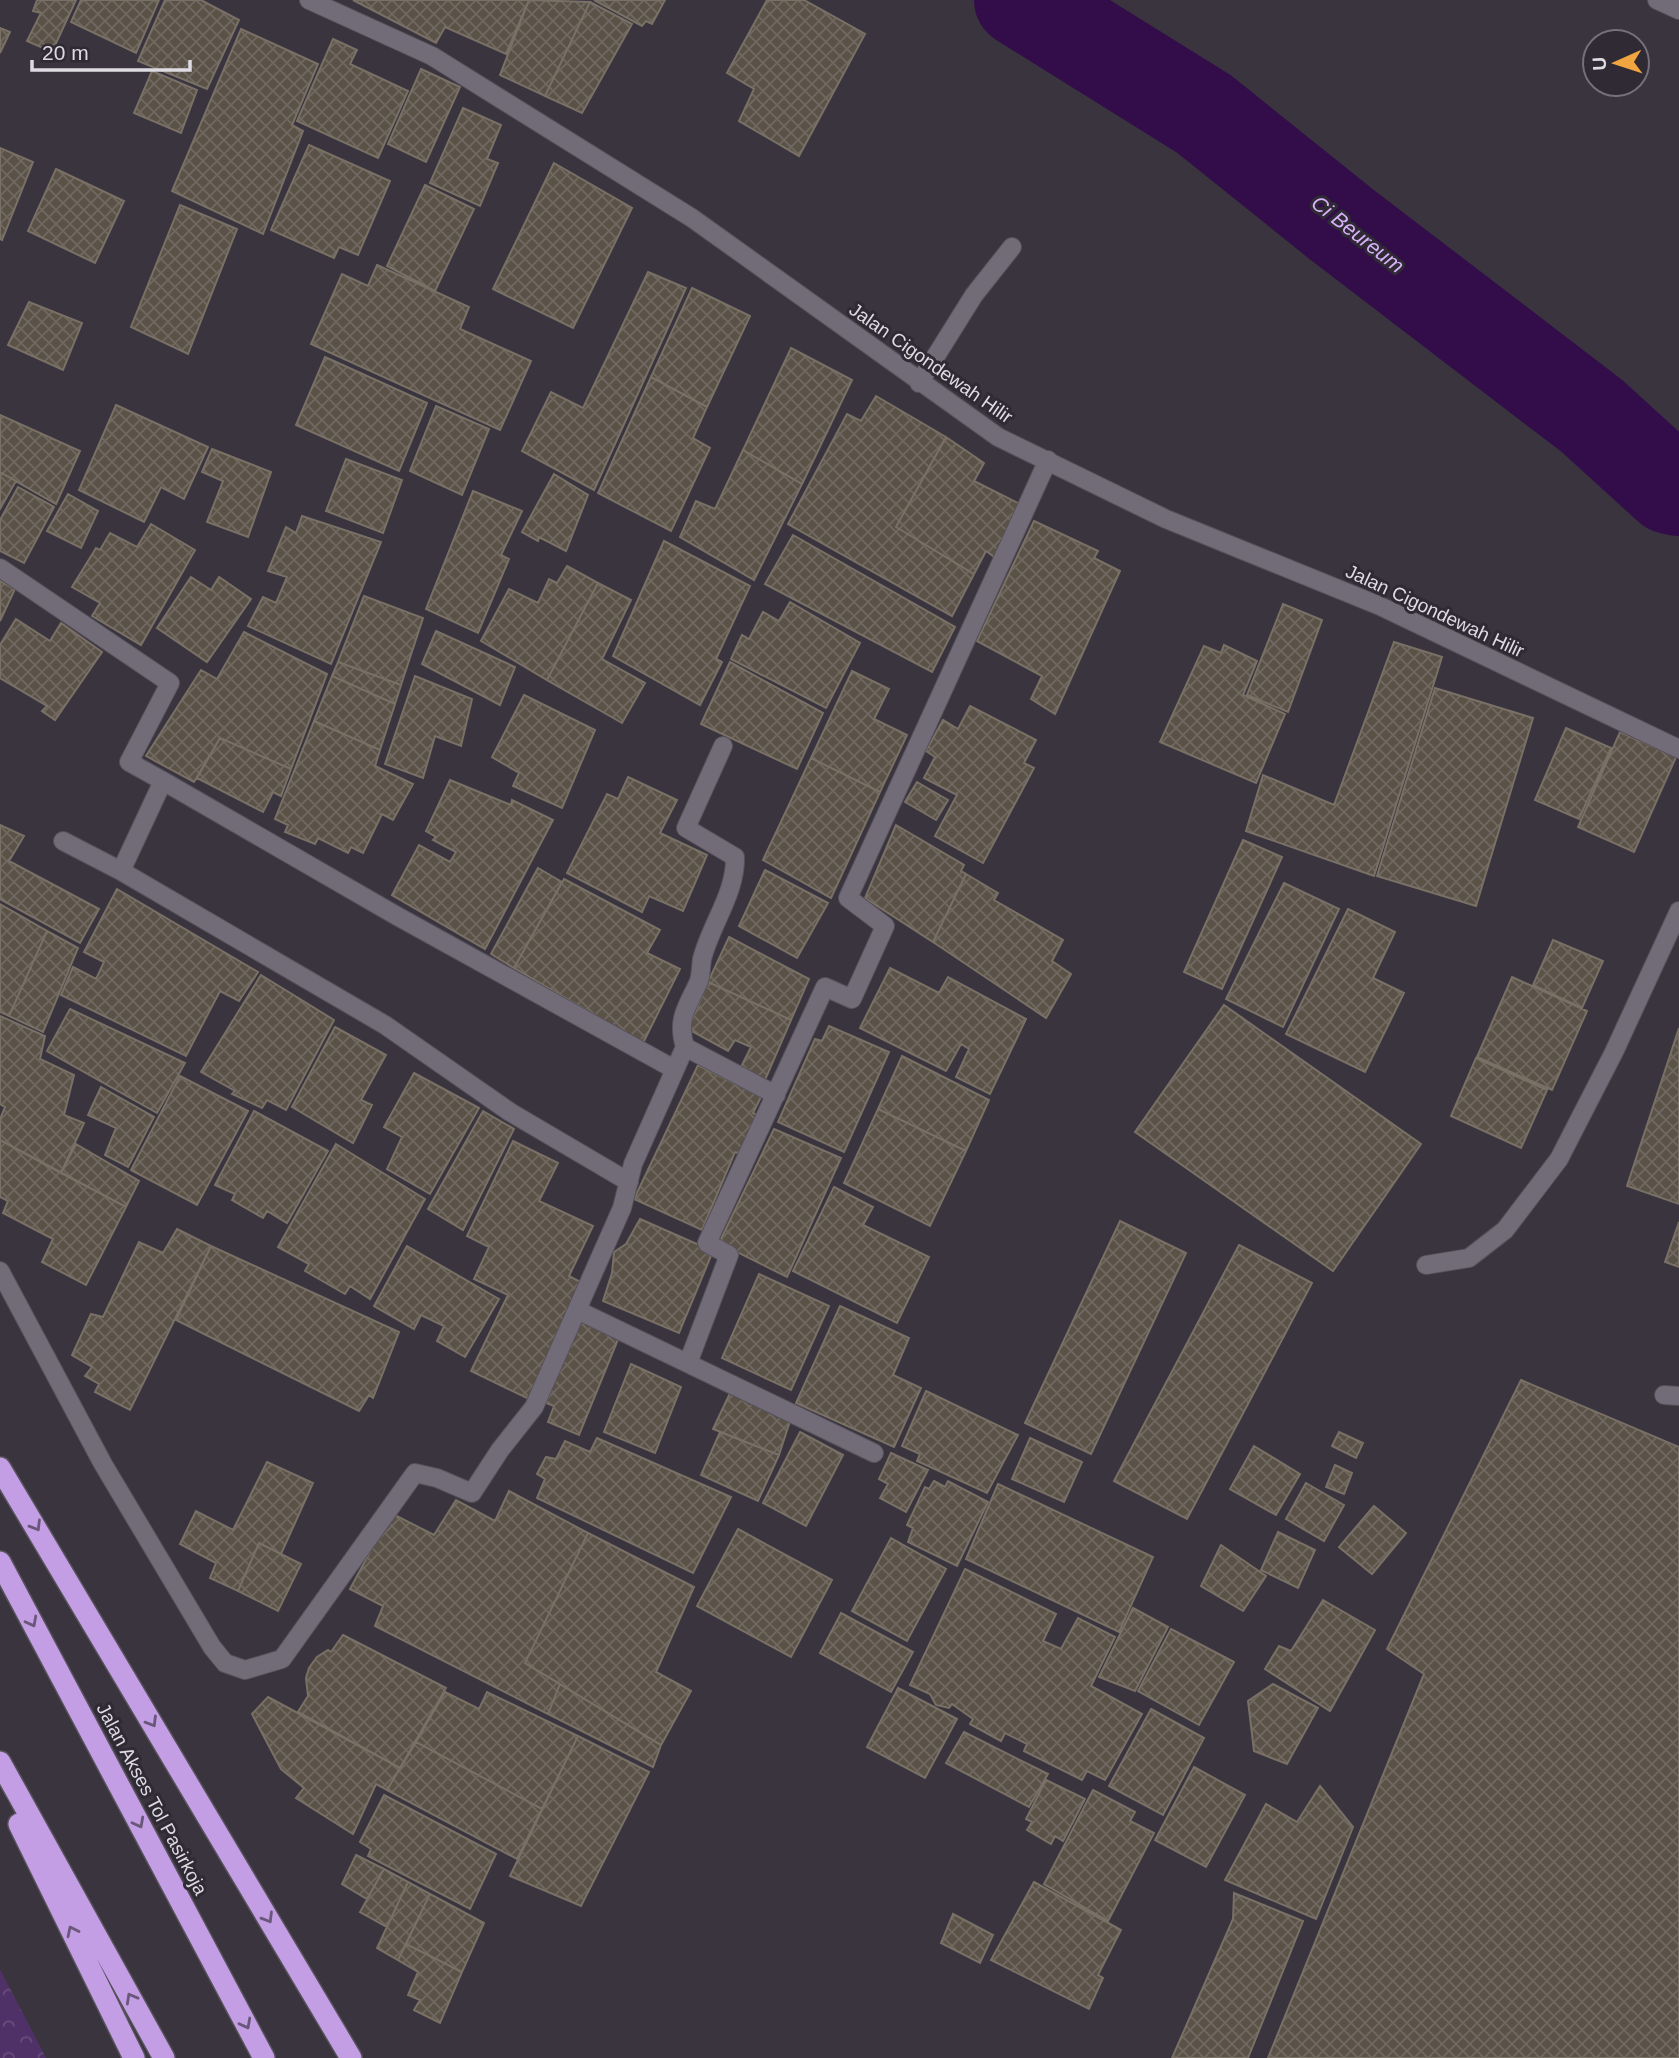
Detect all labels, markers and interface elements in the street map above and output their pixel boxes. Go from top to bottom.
scale bar [32,28,189,72]
north arrow [1581,28,1651,98]
text: 20 m [42,41,89,64]
text: U [1589,56,1610,71]
water label: Ci Beureum [1307,191,1409,277]
street label: Jalan Cigondewah Hilir [845,299,1017,428]
street label: Jalan Cigondewah Hilir [1343,560,1528,662]
one-way arrow [28,1519,41,1532]
one-way arrow [24,1615,37,1627]
street label: Jalan Akses Tol Pasirkoja [92,1700,212,1899]
one-way arrow [144,1714,157,1727]
one-way arrow [131,1816,144,1828]
one-way arrow [260,1910,273,1923]
one-way arrow [66,1926,80,1938]
one-way arrow [126,1993,139,2006]
one-way arrow [237,2017,251,2029]

